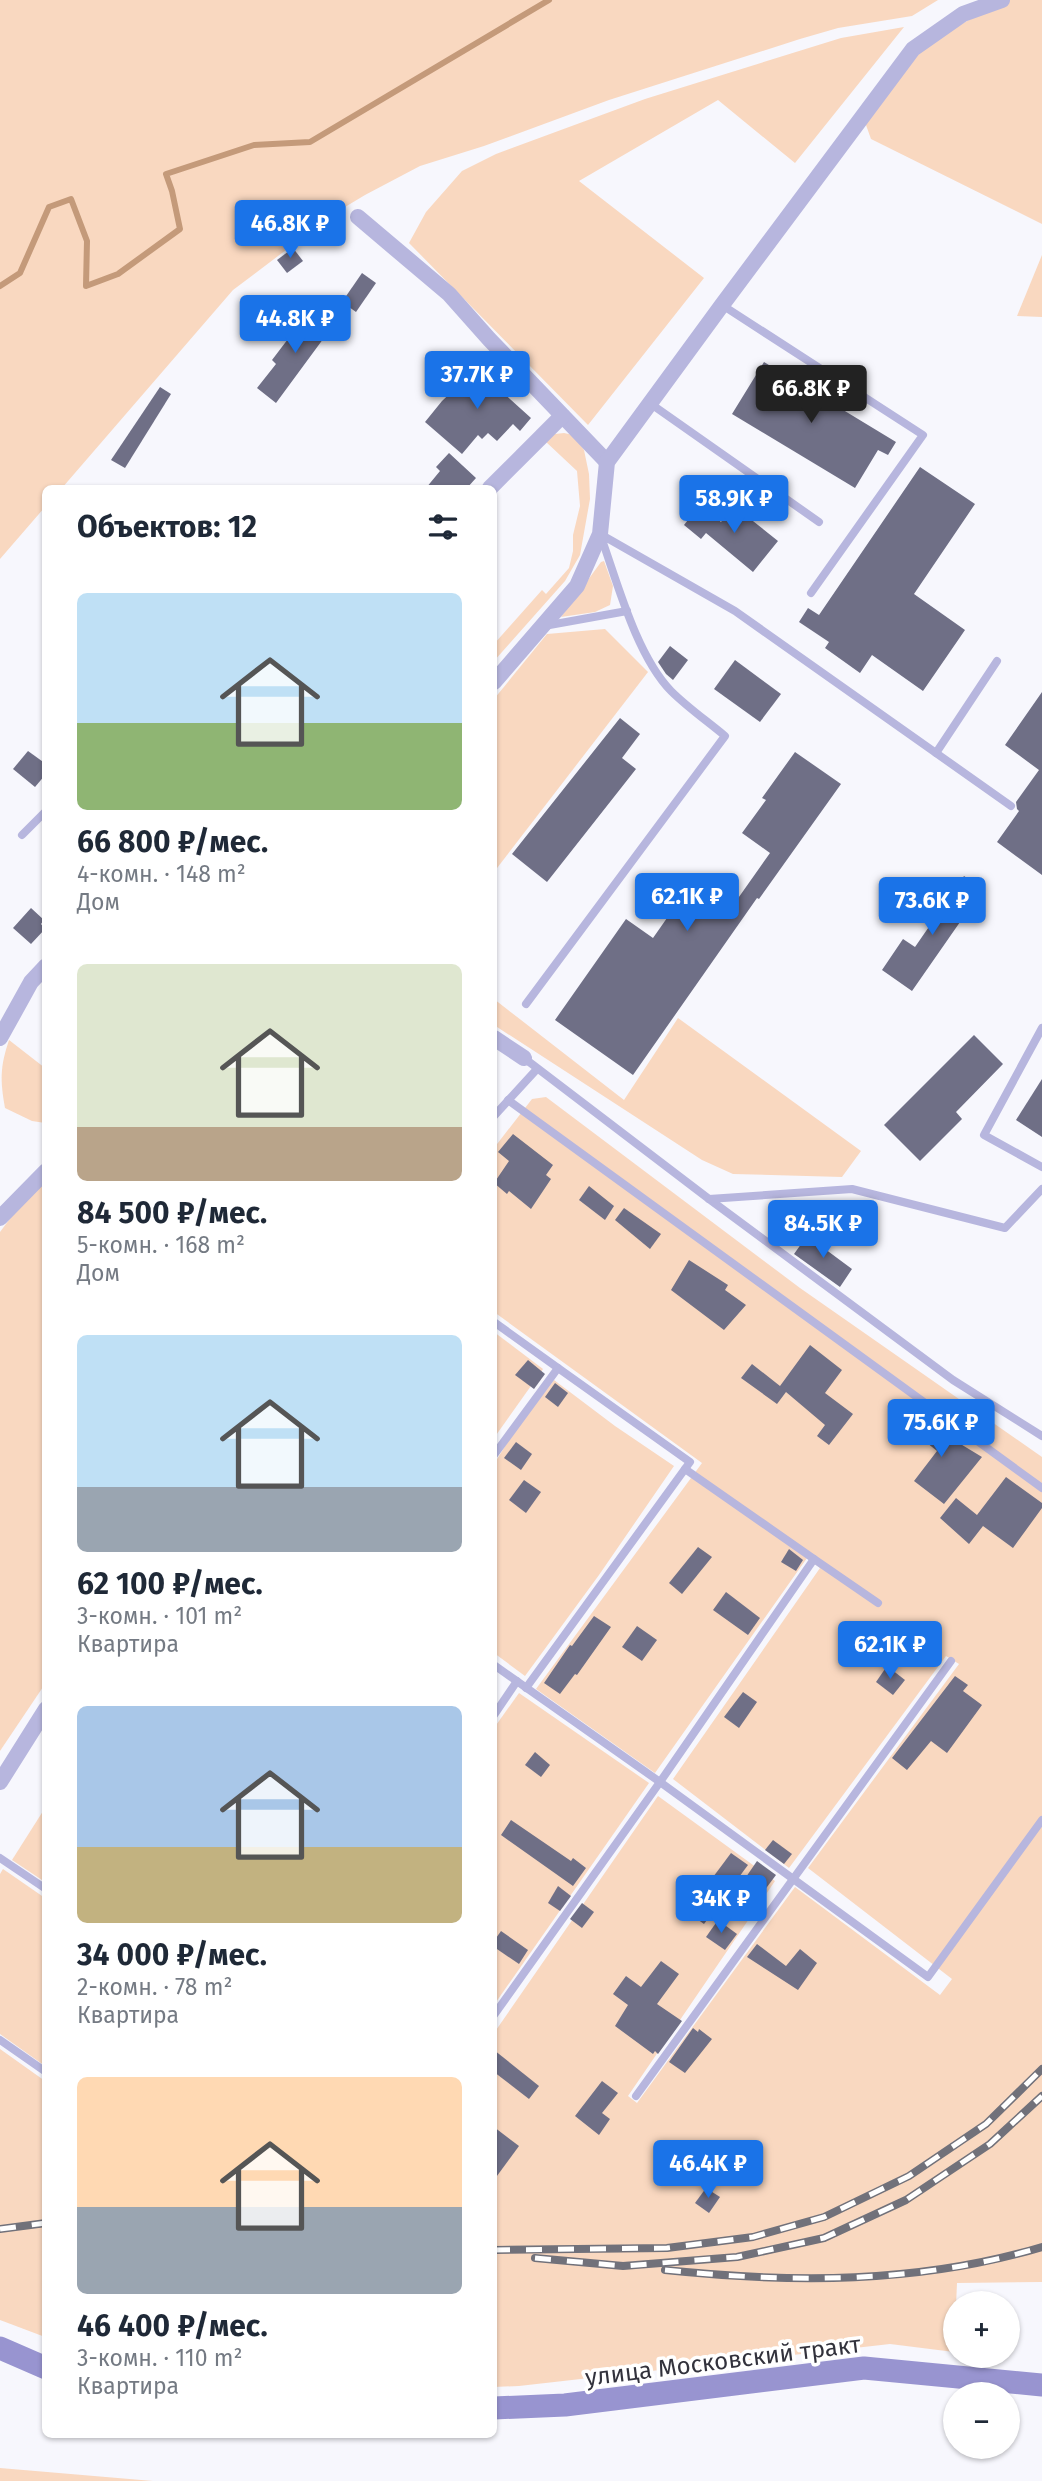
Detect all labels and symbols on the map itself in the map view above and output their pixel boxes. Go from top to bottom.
pin: 46.8K ₽ [225,201,355,260]
pin: 44.8K ₽ [230,296,360,355]
pin: 37.7K ₽ [412,352,542,411]
pin: 66.8K ₽ [746,366,876,425]
pin: 58.9K ₽ [669,476,799,535]
pin: 62.1K ₽ [622,874,752,933]
pin: 73.6K ₽ [867,878,997,937]
pin: 84.5K ₽ [758,1200,888,1260]
pin: 75.6K ₽ [876,1400,1006,1459]
pin: 62.1K ₽ [825,1622,955,1681]
pin: 34K ₽ [672,1876,770,1935]
pin: 46.4K ₽ [643,2140,773,2200]
street label: улица Московский тракт [584,2330,863,2392]

